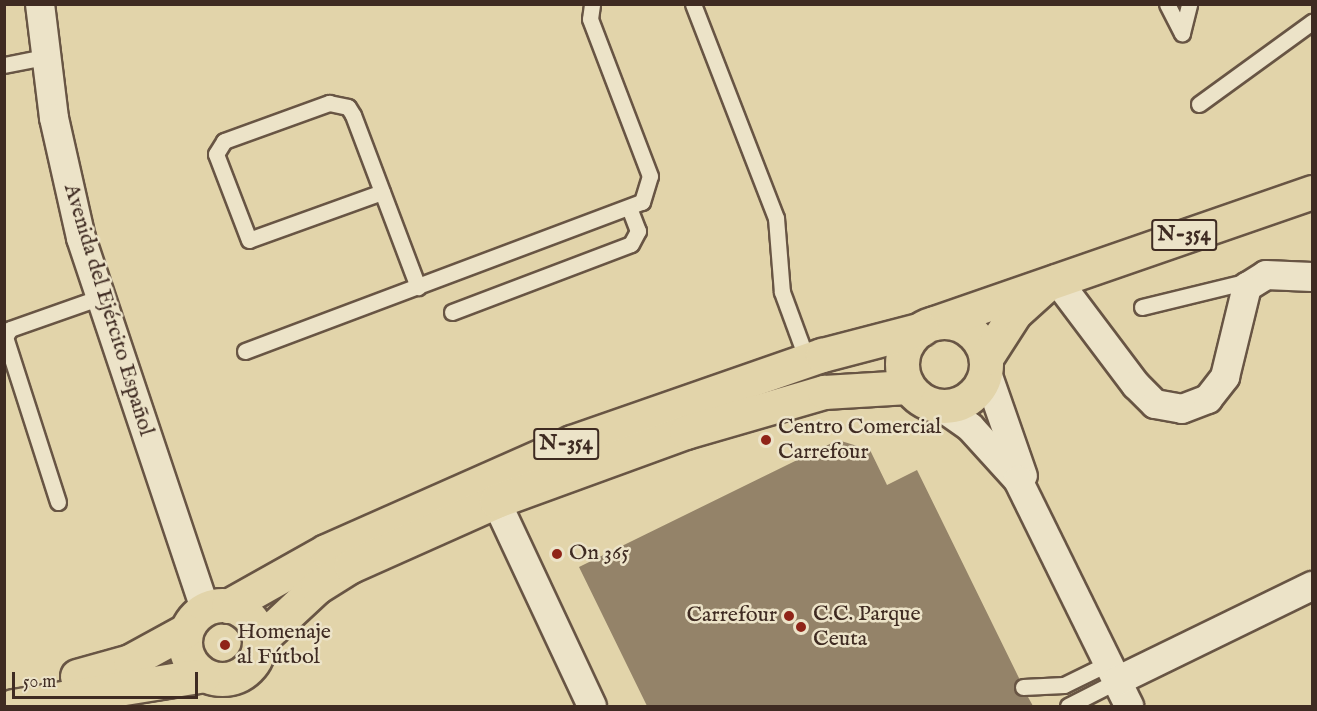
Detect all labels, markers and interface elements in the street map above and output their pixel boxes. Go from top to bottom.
street label: Avenida del Ejército Español [57,181,159,439]
road number: N-354 [1151,217,1217,253]
place label: Centro Comercial Carrefour [778,414,941,466]
road number: N-354 [533,426,599,462]
marker: Centro Comercial Carrefour [759,433,773,447]
place label: On 365 [569,541,629,567]
marker: On 365 [550,547,564,561]
place label: C.C. Parque Ceuta [813,601,921,652]
place label: Carrefour [686,603,777,629]
marker: Carrefour [782,609,796,623]
place label: Homenaje al Fútbol [237,619,331,670]
marker: C.C. Parque Ceuta [794,620,808,634]
marker: Homenaje al Fútbol [218,638,232,652]
scale bar [15,660,201,698]
text: 50 m [23,671,56,694]

